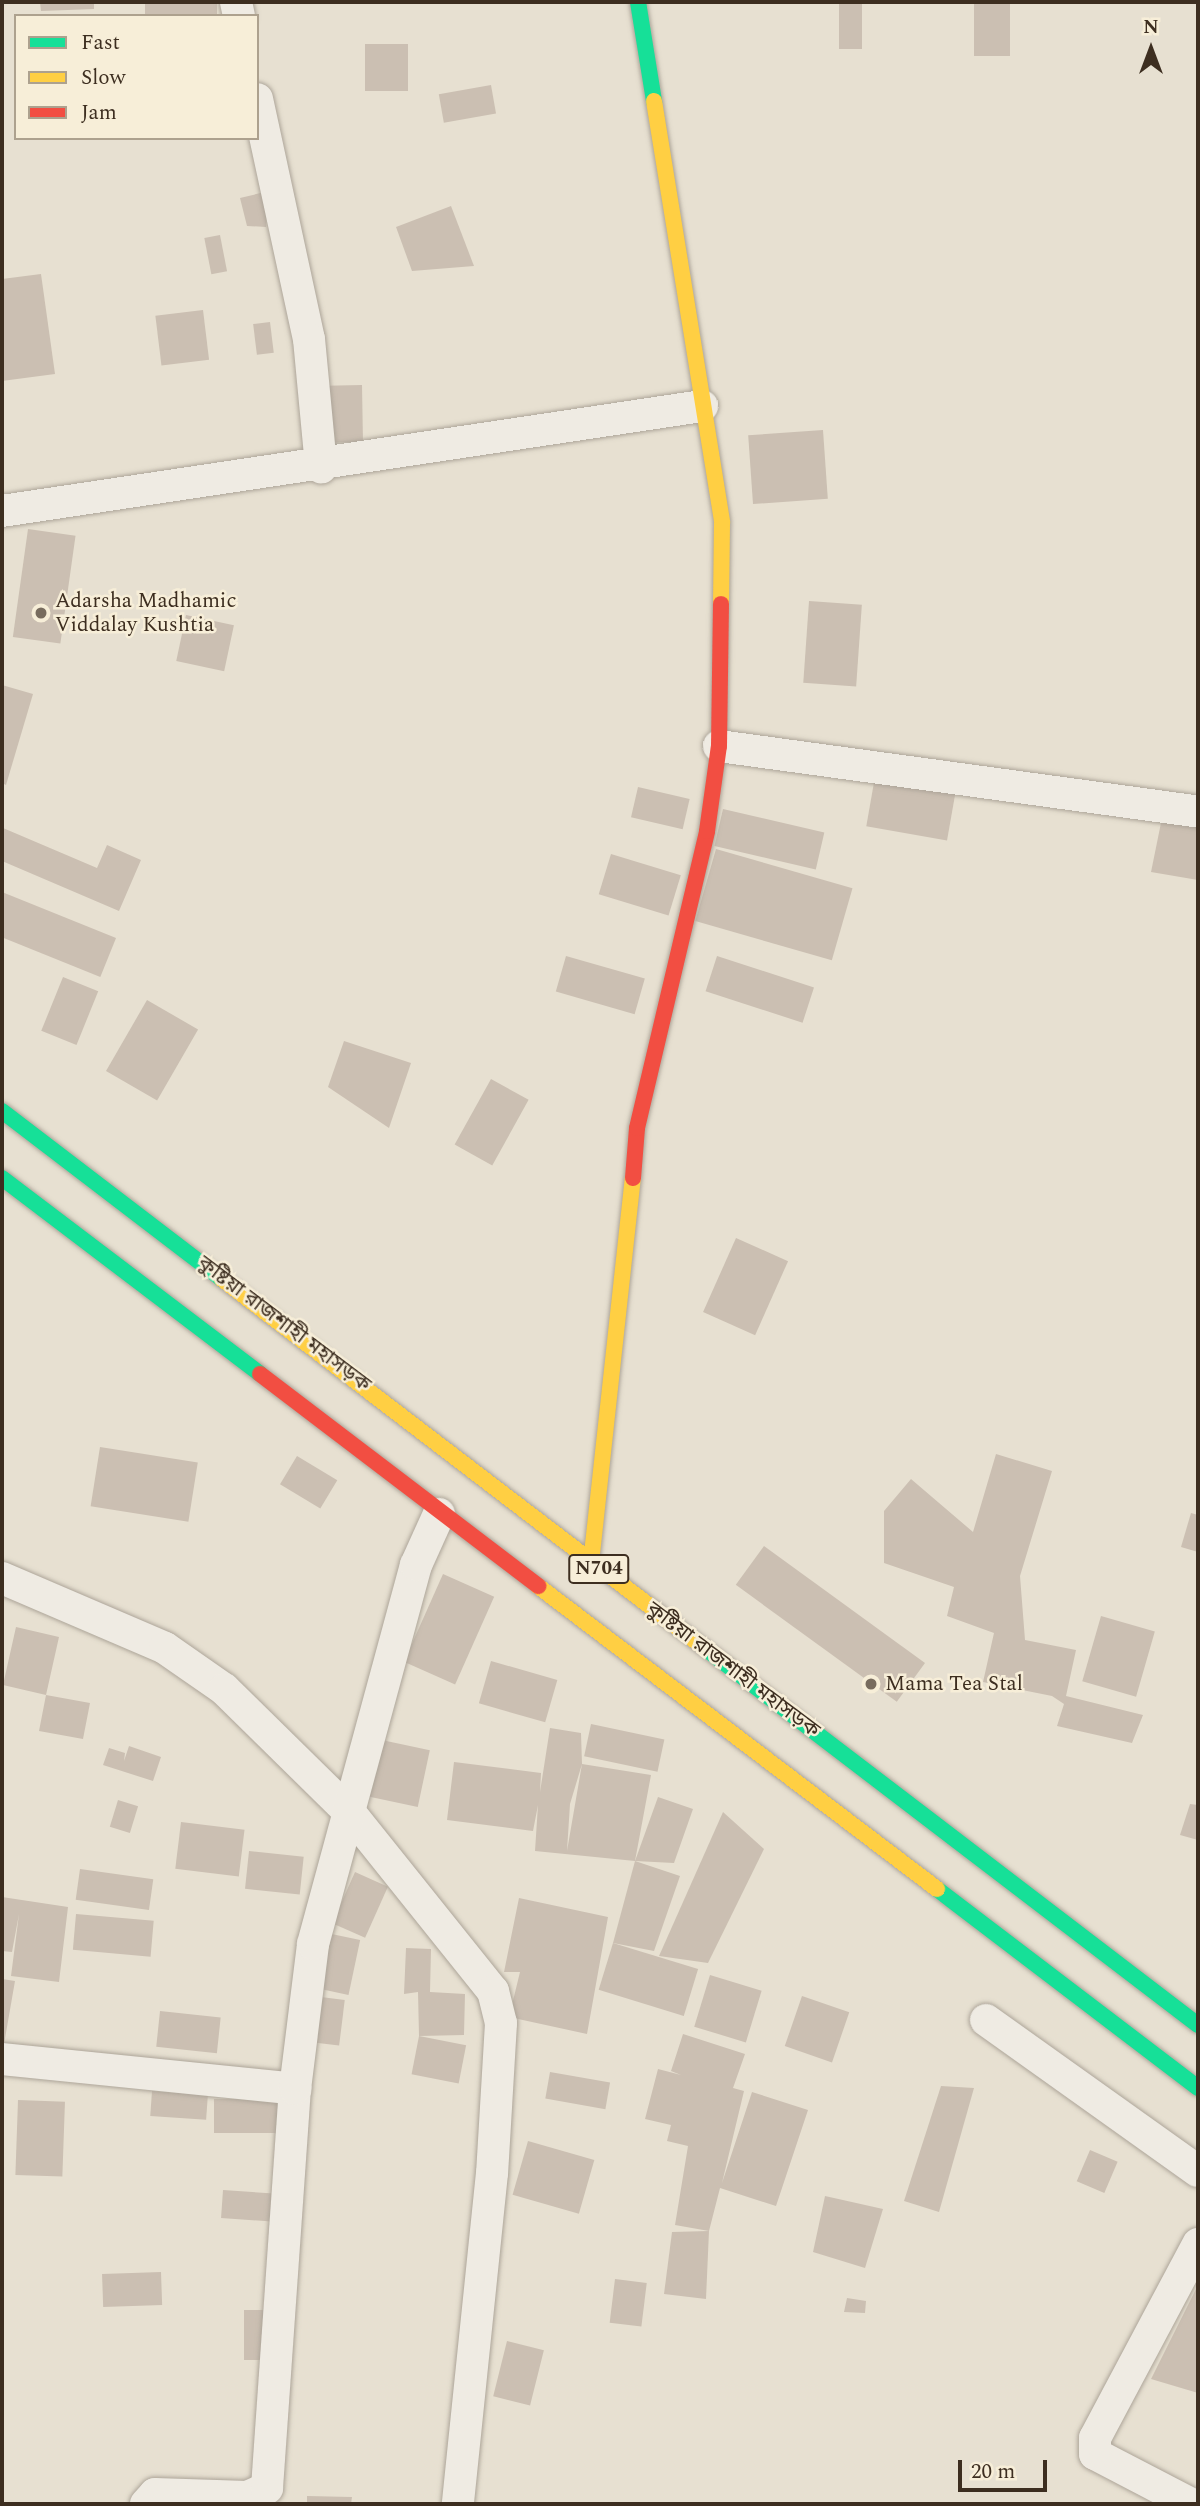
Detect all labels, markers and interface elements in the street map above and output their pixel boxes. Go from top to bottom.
text: N [1143,13,1159,42]
legend [14,14,259,140]
north arrow [1116,14,1186,84]
text: Fast [81,27,120,59]
text: Slow [81,62,125,94]
text: Jam [81,97,117,129]
place label: Adarsha Madhamic Viddalay Kushtia [55,588,237,638]
marker: Adarsha Madhamic Viddalay Kushtia [33,605,49,621]
street label: কুষ্টিয়া রাজশাহী মহাসড়ক [192,1251,376,1397]
road number: N704 [568,1554,630,1584]
street label: কুষ্টিয়া রাজশাহী মহাসড়ক [641,1597,825,1743]
place label: Mama Tea Stal [885,1671,1023,1697]
marker: Mama Tea Stal [863,1676,879,1692]
scale bar [962,2446,1051,2490]
text: 20 m [971,2456,1015,2488]

